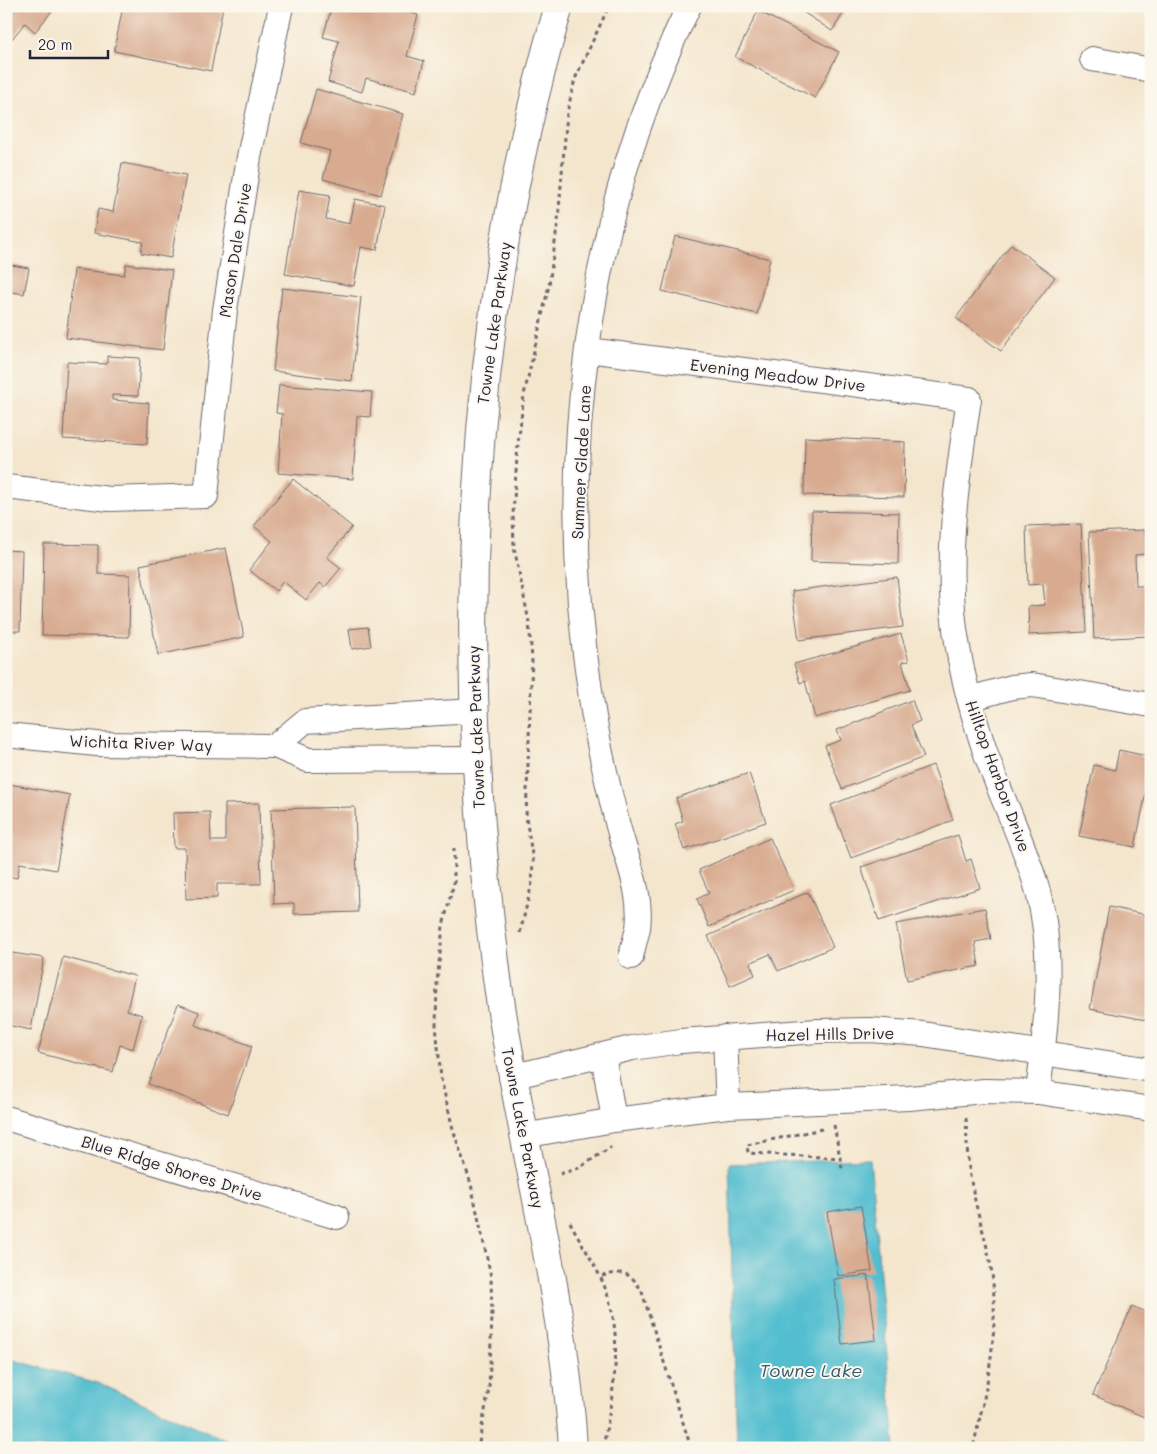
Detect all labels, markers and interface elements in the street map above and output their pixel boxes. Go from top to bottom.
scale bar [30,28,108,60]
text: 20 m [38,34,72,54]
street label: Mason Dale Drive [213,181,256,319]
street label: Towne Lake Parkway [472,240,515,405]
street label: Evening Meadow Drive [689,353,867,396]
street label: Summer Glade Lane [566,384,595,540]
street label: Towne Lake Parkway [462,645,489,809]
street label: Hilltop Harbor Drive [961,697,1036,855]
street label: Wichita River Way [69,730,213,755]
street label: Hazel Hills Drive [765,1022,895,1045]
street label: Towne Lake Parkway [498,1046,549,1210]
street label: Blue Ridge Shores Drive [79,1130,265,1205]
water label: Towne Lake [760,1358,862,1382]

